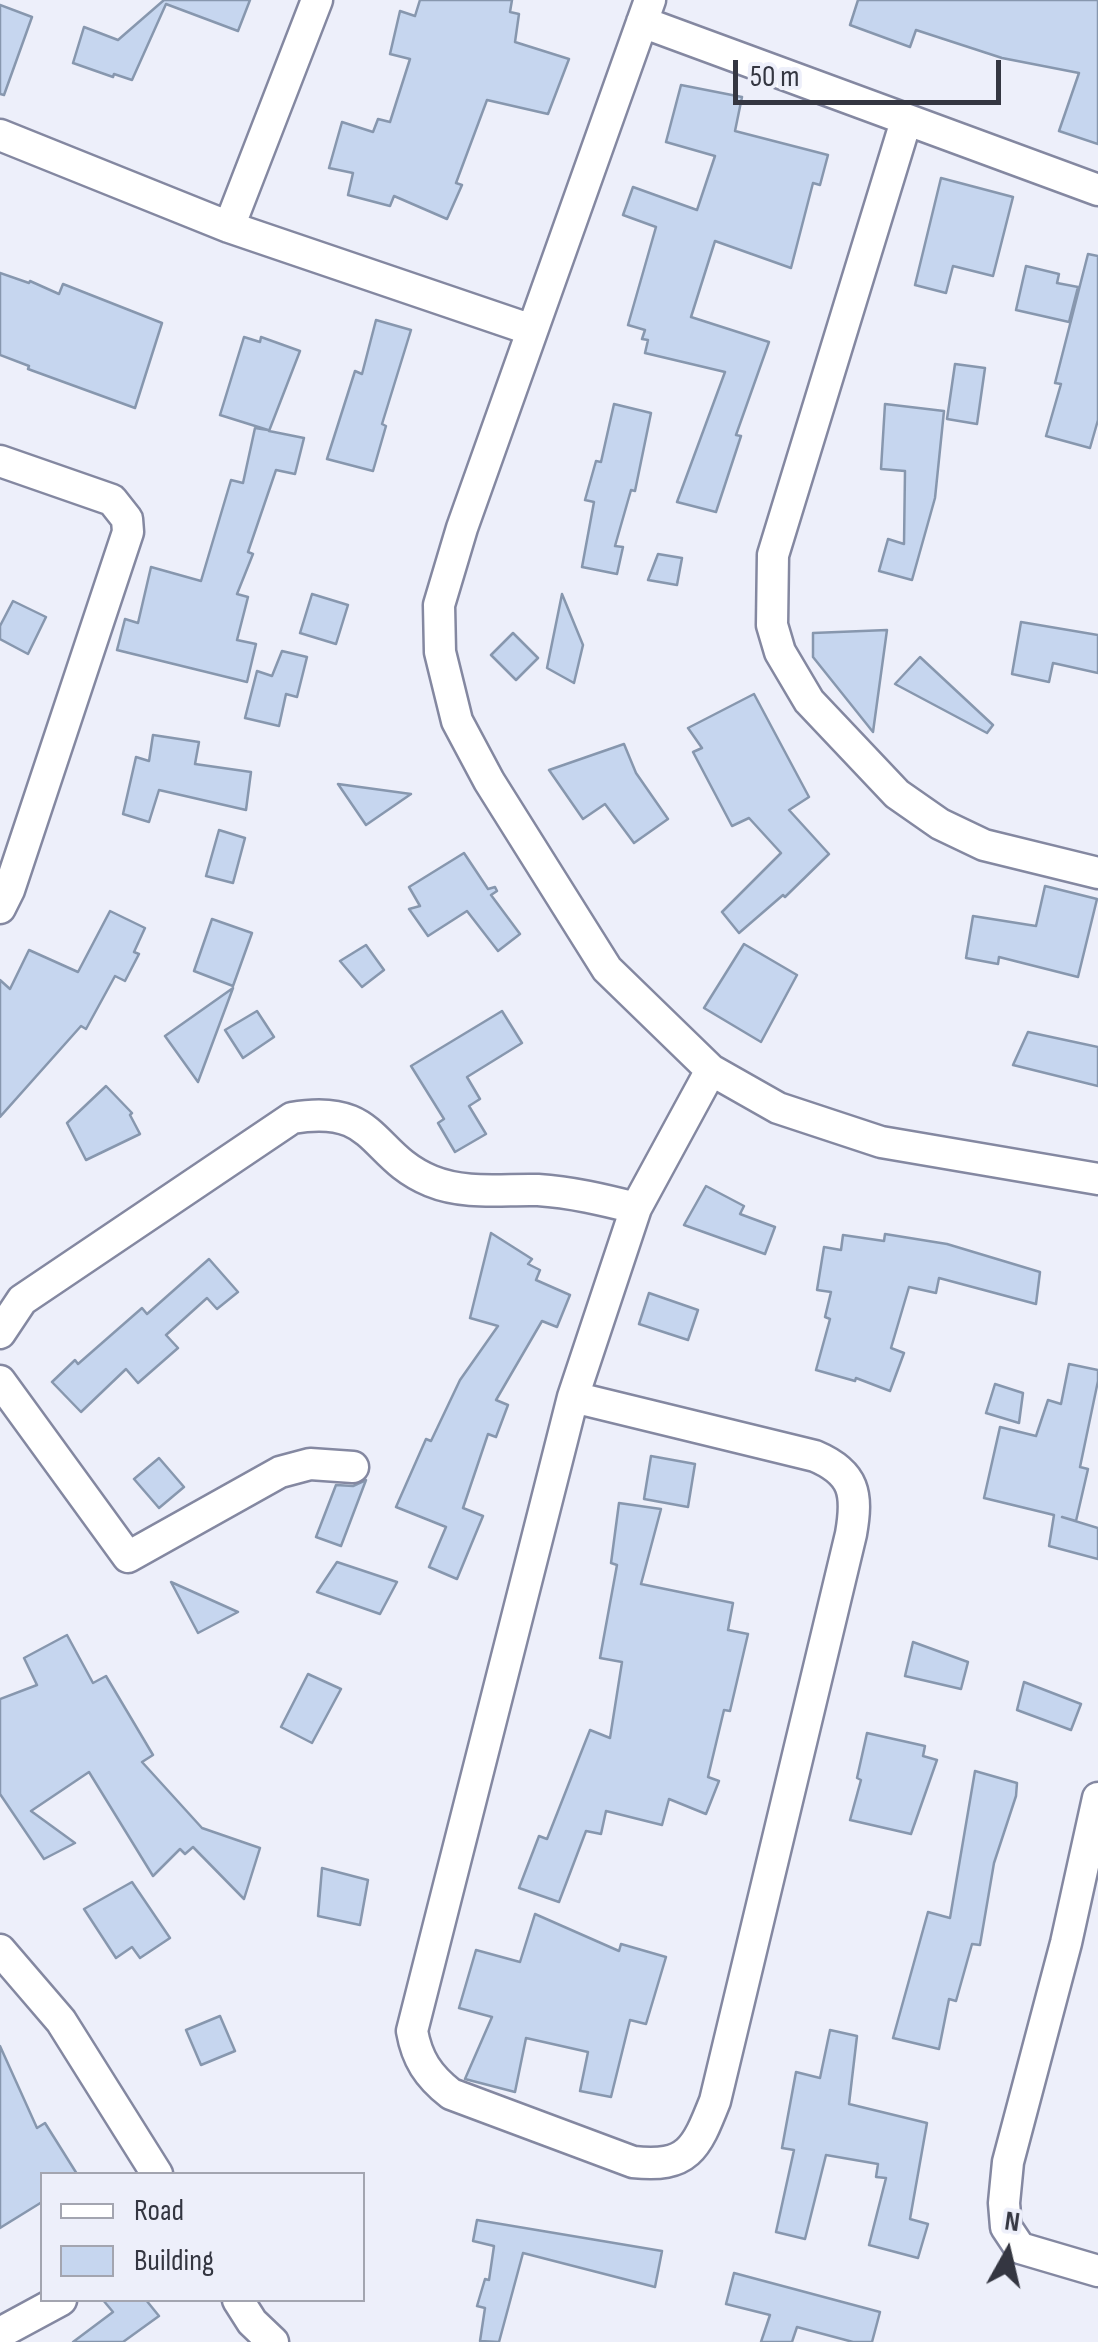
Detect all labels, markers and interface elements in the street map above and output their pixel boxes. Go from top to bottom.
scale bar [738,40,1006,102]
text: 50 m [750,59,799,95]
legend [40,2172,365,2302]
text: Road [134,2193,184,2229]
north arrow [958,2202,1058,2302]
text: N [1003,2204,1022,2239]
text: Building [134,2243,214,2279]

